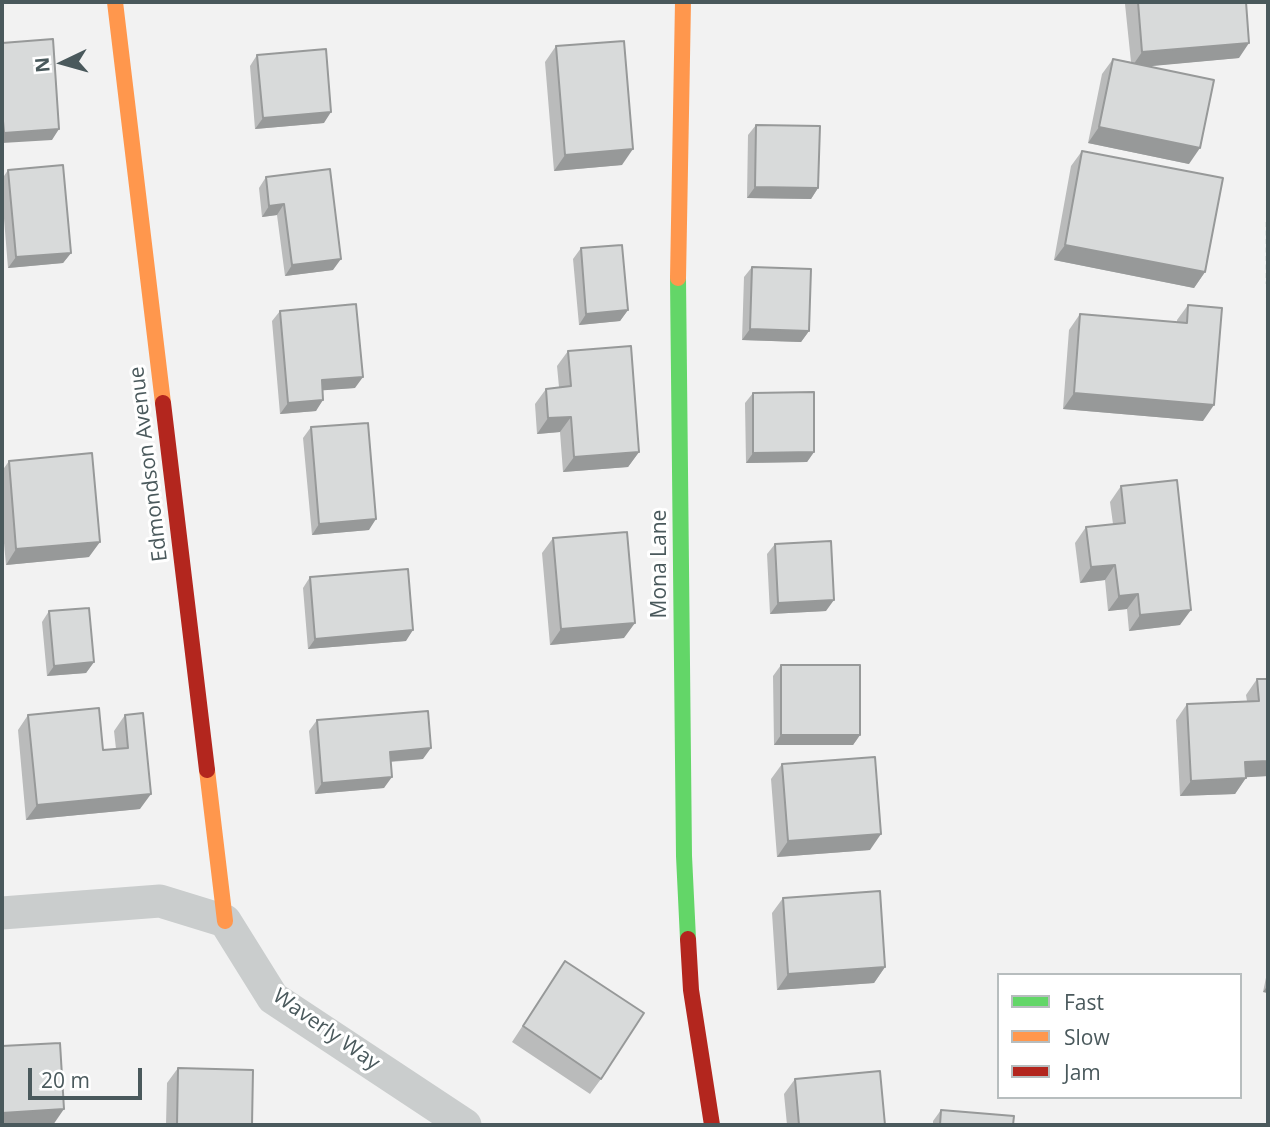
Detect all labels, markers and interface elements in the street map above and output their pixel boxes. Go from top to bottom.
north arrow [28,28,98,98]
text: N [28,56,56,74]
street label: Edmondson Avenue [125,365,173,563]
street label: Mona Lane [647,510,673,618]
legend [997,973,1242,1099]
street label: Waverly Way [268,984,384,1076]
text: Fast [1064,988,1104,1016]
text: Slow [1064,1023,1110,1051]
scale bar [32,1054,145,1098]
text: Jam [1064,1058,1101,1086]
text: 20 m [41,1066,90,1094]

